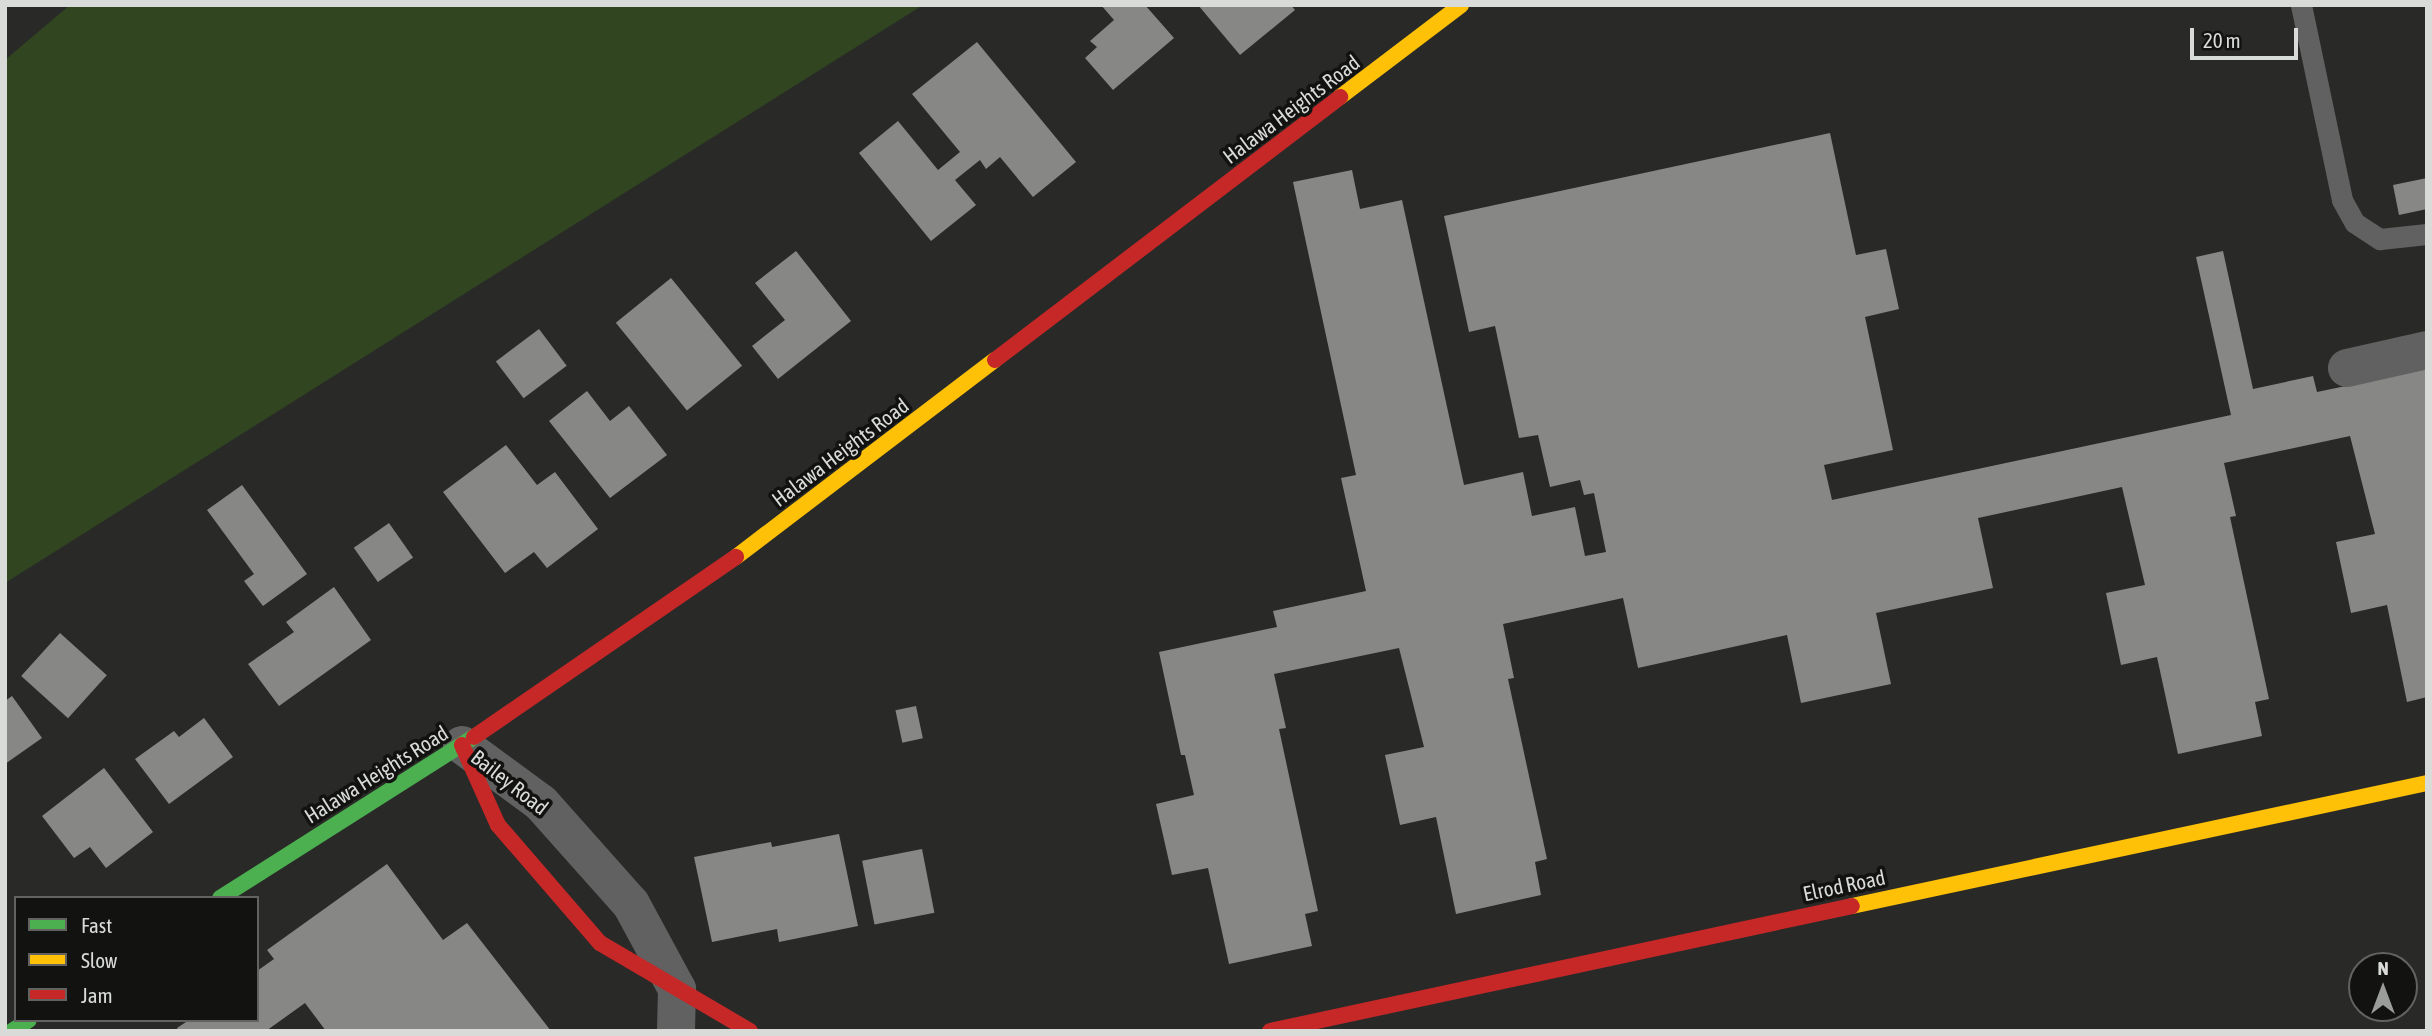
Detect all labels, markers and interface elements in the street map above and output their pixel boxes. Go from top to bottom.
scale bar [2194,14,2302,58]
text: 20 m [2203,28,2241,52]
street label: Halawa Heights Road [1218,49,1364,169]
street label: Halawa Heights Road [767,392,913,512]
street label: Halawa Heights Road [300,720,452,828]
street label: Bailey Road [466,744,554,820]
street label: Elrod Road [1801,864,1887,906]
legend [14,896,259,1022]
text: Fast [81,913,112,937]
text: Slow [81,948,117,972]
north arrow [2348,952,2418,1022]
text: N [2377,957,2389,979]
text: Jam [81,983,113,1007]

